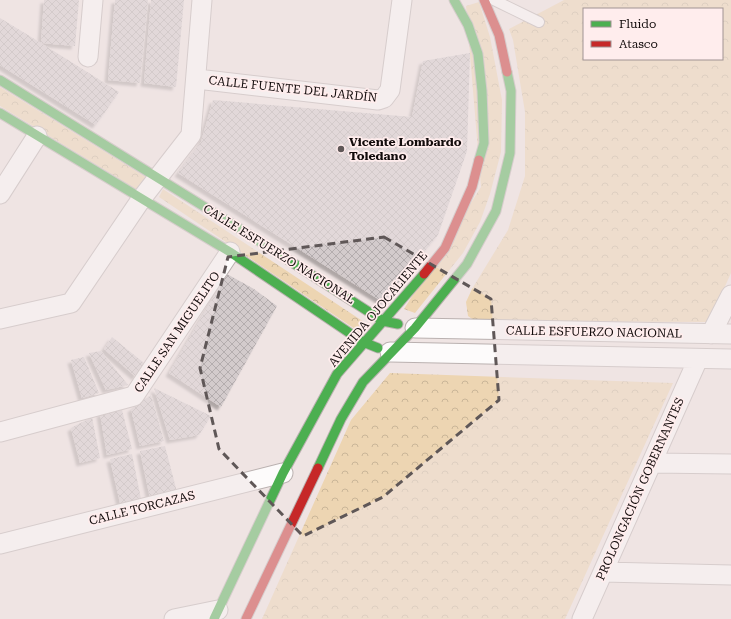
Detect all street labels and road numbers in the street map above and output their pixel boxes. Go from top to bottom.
street label: CALLE FUENTE DEL JARDÍN [208,73,378,105]
street label: CALLE ESFUERZO NACIONAL [201,201,357,307]
street label: AVENIDA OJOCALIENTE [326,249,430,369]
street label: CALLE SAN MIGUELITO [131,269,223,395]
street label: CALLE ESFUERZO NACIONAL [506,323,682,341]
street label: PROLONGACIÓN GOBERNANTES [593,395,687,583]
street label: CALLE TORCAZAS [88,488,196,528]

